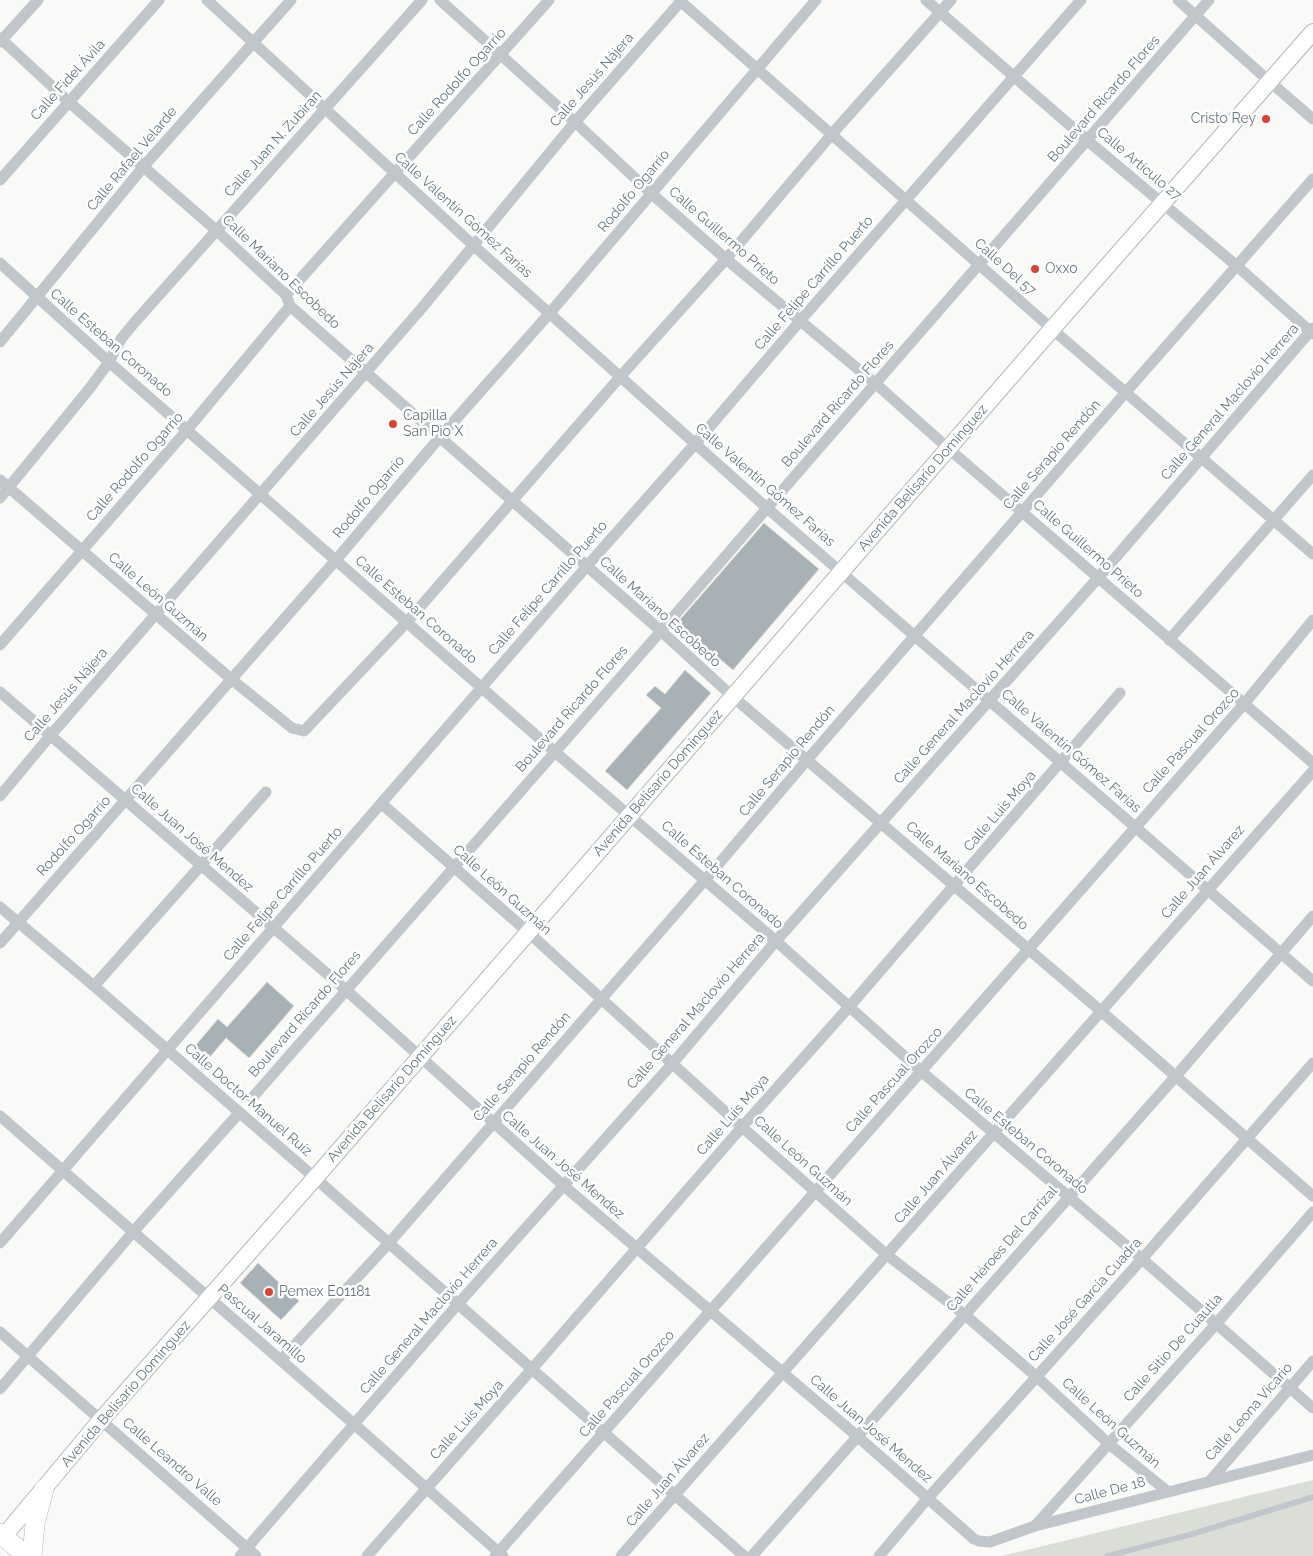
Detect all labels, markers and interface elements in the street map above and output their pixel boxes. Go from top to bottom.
street label: Calle Rodolfo Ogarrio [404,25,510,139]
street label: Calle Jesús Nájera [547,30,637,130]
street label: Boulevard Ricardo Flores [1044,32,1164,166]
street label: Calle Fidel Ávila [27,36,109,124]
street label: Calle Juan N. Zubiran [221,87,325,201]
street label: Calle Rafael Velarde [83,103,181,215]
place label: Cristo Rey [1191,111,1256,127]
marker: Cristo Rey [1260,113,1272,125]
street label: Calle Artículo 27 [1093,124,1185,204]
street label: Rodolfo Ogarrio [595,146,673,236]
street label: Calle Valentín Gómez Farías [391,149,535,281]
street label: Calle Guillermo Prieto [665,183,783,289]
street label: Calle Mariano Escobedo [219,211,343,333]
street label: Calle Felipe Carrillo Puerto [751,212,877,354]
street label: Calle Del 57 [971,235,1039,299]
place label: Oxxo [1045,261,1077,277]
marker: Oxxo [1029,263,1041,275]
street label: Calle Esteban Coronado [46,285,176,401]
street label: Calle General Maclovio Herrera [1157,320,1303,484]
street label: Boulevard Ricardo Flores [778,337,898,471]
street label: Calle Jesús Nájera [287,340,377,440]
street label: Calle Serapio Rendón [1000,397,1104,513]
street label: Avenida Belisario Domínguez [855,401,991,555]
place label: Capilla San Pio X [403,408,463,441]
street label: Calle Rodolfo Ogarrio [83,409,187,525]
marker: Capilla San Pio X [387,418,399,430]
street label: Calle Valentín Gómez Farías [692,420,838,550]
street label: Rodolfo Ogarrio [330,452,408,542]
street label: Calle Guillermo Prieto [1029,496,1147,602]
street label: Calle Felipe Carrillo Puerto [485,517,611,659]
street label: Calle León Guzmán [105,549,211,645]
street label: Calle Esteban Coronado [351,552,481,668]
street label: Calle Mariano Escobedo [596,553,724,671]
street label: Calle General Maclovio Herrera [890,626,1038,788]
street label: Boulevard Ricardo Flores [512,642,632,776]
street label: Calle Jesús Nájera [21,645,111,745]
street label: Calle Pascual Orozco [1139,685,1243,797]
street label: Calle Valentín Gómez Farías [998,686,1144,816]
street label: Calle Serapio Rendón [736,702,838,820]
street label: Avenida Belisario Domínguez [590,706,726,860]
street label: Calle Luis Moya [960,767,1040,855]
street label: Calle Juan José Mendez [127,780,257,896]
street label: Rodolfo Ogarrio [34,792,114,880]
street label: Calle Esteban Coronado [657,817,787,933]
street label: Calle Mariano Escobedo [902,818,1032,934]
street label: Calle Juan Álvarez [1158,822,1248,922]
street label: Calle Felipe Carrillo Puerto [220,823,346,965]
street label: Calle León Guzmán [449,841,555,939]
street label: Calle General Maclovio Herrera [623,929,769,1093]
street label: Boulevard Ricardo Flores [245,947,365,1081]
street label: Calle Serapio Rendón [470,1009,574,1125]
street label: Avenida Belisario Domínguez [324,1012,460,1166]
street label: Calle Pascual Orozco [842,1024,946,1136]
street label: Calle Doctor Manuel Ruíz [181,1040,315,1160]
street label: Calle Luis Moya [693,1071,773,1159]
street label: Calle Esteban Coronado [961,1084,1091,1198]
street label: Calle Juan José Mendez [498,1107,628,1223]
street label: Calle León Guzmán [750,1112,856,1210]
street label: Calle Juan Álvarez [891,1127,981,1227]
street label: Calle Héroes Del Carrizal [943,1183,1061,1315]
street label: Calle General Maclovio Herrera [356,1234,502,1398]
street label: Calle José García Cuadra [1025,1234,1145,1366]
street label: Pascual Jaramillo [214,1281,310,1367]
place label: Pemex E01181 [279,1284,371,1300]
marker: Pemex E01181 [263,1286,275,1298]
street label: Calle Sitio De Cuautla [1120,1290,1226,1406]
street label: Avenida Belisario Domínguez [58,1317,194,1471]
street label: Calle Pascual Orozco [576,1327,678,1441]
street label: Calle Leona Vicario [1202,1359,1296,1465]
street label: Calle Juan José Mendez [806,1371,936,1487]
street label: Calle León Guzmán [1058,1374,1164,1472]
street label: Calle Luis Moya [427,1377,507,1463]
street label: Calle Leandro Valle [119,1414,225,1510]
street label: Calle Juan Álvarez [623,1430,713,1530]
street label: Calle De 18 [1073,1473,1147,1509]

